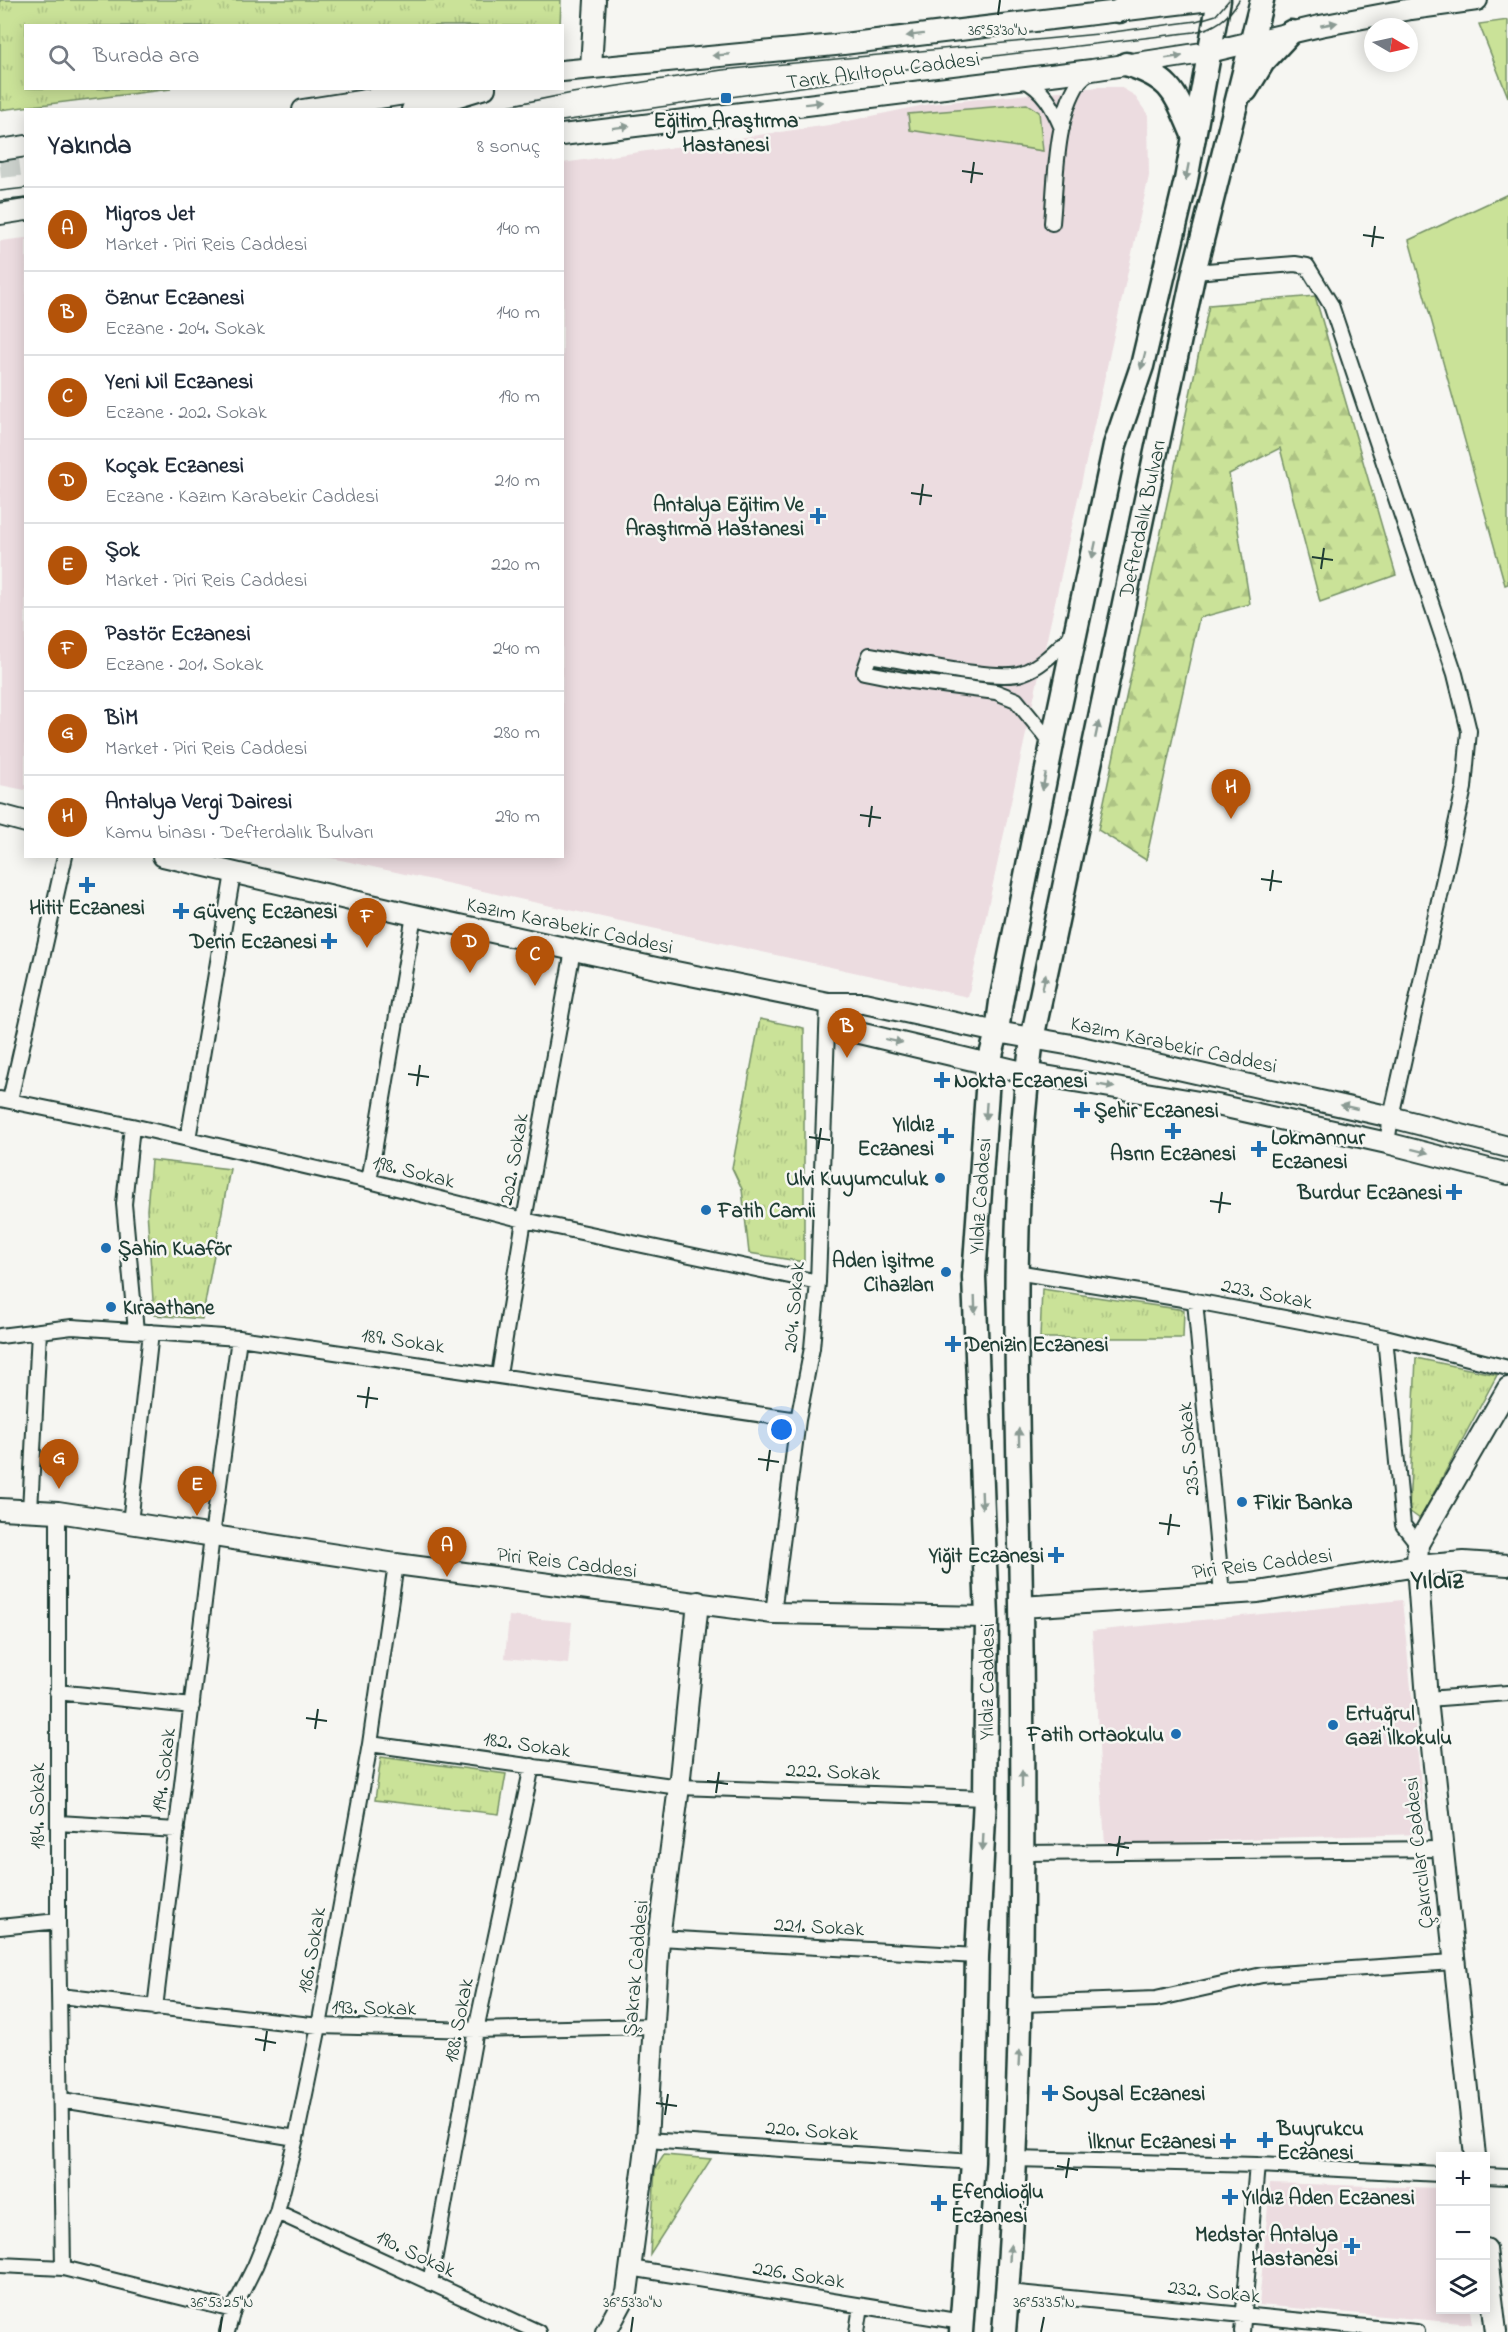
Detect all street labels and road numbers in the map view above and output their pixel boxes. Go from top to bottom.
street label: Tarık Akıltopu Caddesi [785,45,982,99]
street label: Defterdalık Bulvarı [1112,437,1175,602]
street label: Kazım Karabekir Caddesi [464,891,676,959]
street label: Kazım Karabekir Caddesi [1067,1009,1280,1083]
street label: 202. Sokak [492,1110,538,1208]
street label: Yıldız Caddesi [963,1137,1001,1256]
street label: 198. Sokak [369,1148,459,1198]
street label: 204. Sokak [776,1260,814,1354]
street label: 223. Sokak [1218,1271,1316,1319]
street label: 189. Sokak [359,1321,447,1363]
street label: 235. Sokak [1171,1400,1209,1497]
street label: Piri Reis Caddesi [495,1540,639,1587]
street label: Piri Reis Caddesi [1190,1541,1334,1588]
street label: Yıldız Caddesi [973,1623,1004,1740]
street label: 182. Sokak [481,1725,573,1767]
street label: 194. Sokak [145,1726,185,1814]
street label: 222. Sokak [785,1756,881,1790]
street label: 184. Sokak [24,1762,54,1849]
street label: Çakırcılar Caddesi [1397,1775,1443,1930]
street label: Şakrak Caddesi [616,1899,658,2038]
street label: 186. Sokak [291,1904,335,1996]
street label: 221. Sokak [773,1911,866,1945]
street label: 188. Sokak [437,1975,483,2065]
street label: 193. Sokak [331,1993,417,2025]
street label: 220. Sokak [764,2114,860,2150]
street label: 190. Sokak [370,2223,461,2287]
street label: 226. Sokak [750,2254,848,2298]
street label: 232. Sokak [1166,2273,1262,2313]

